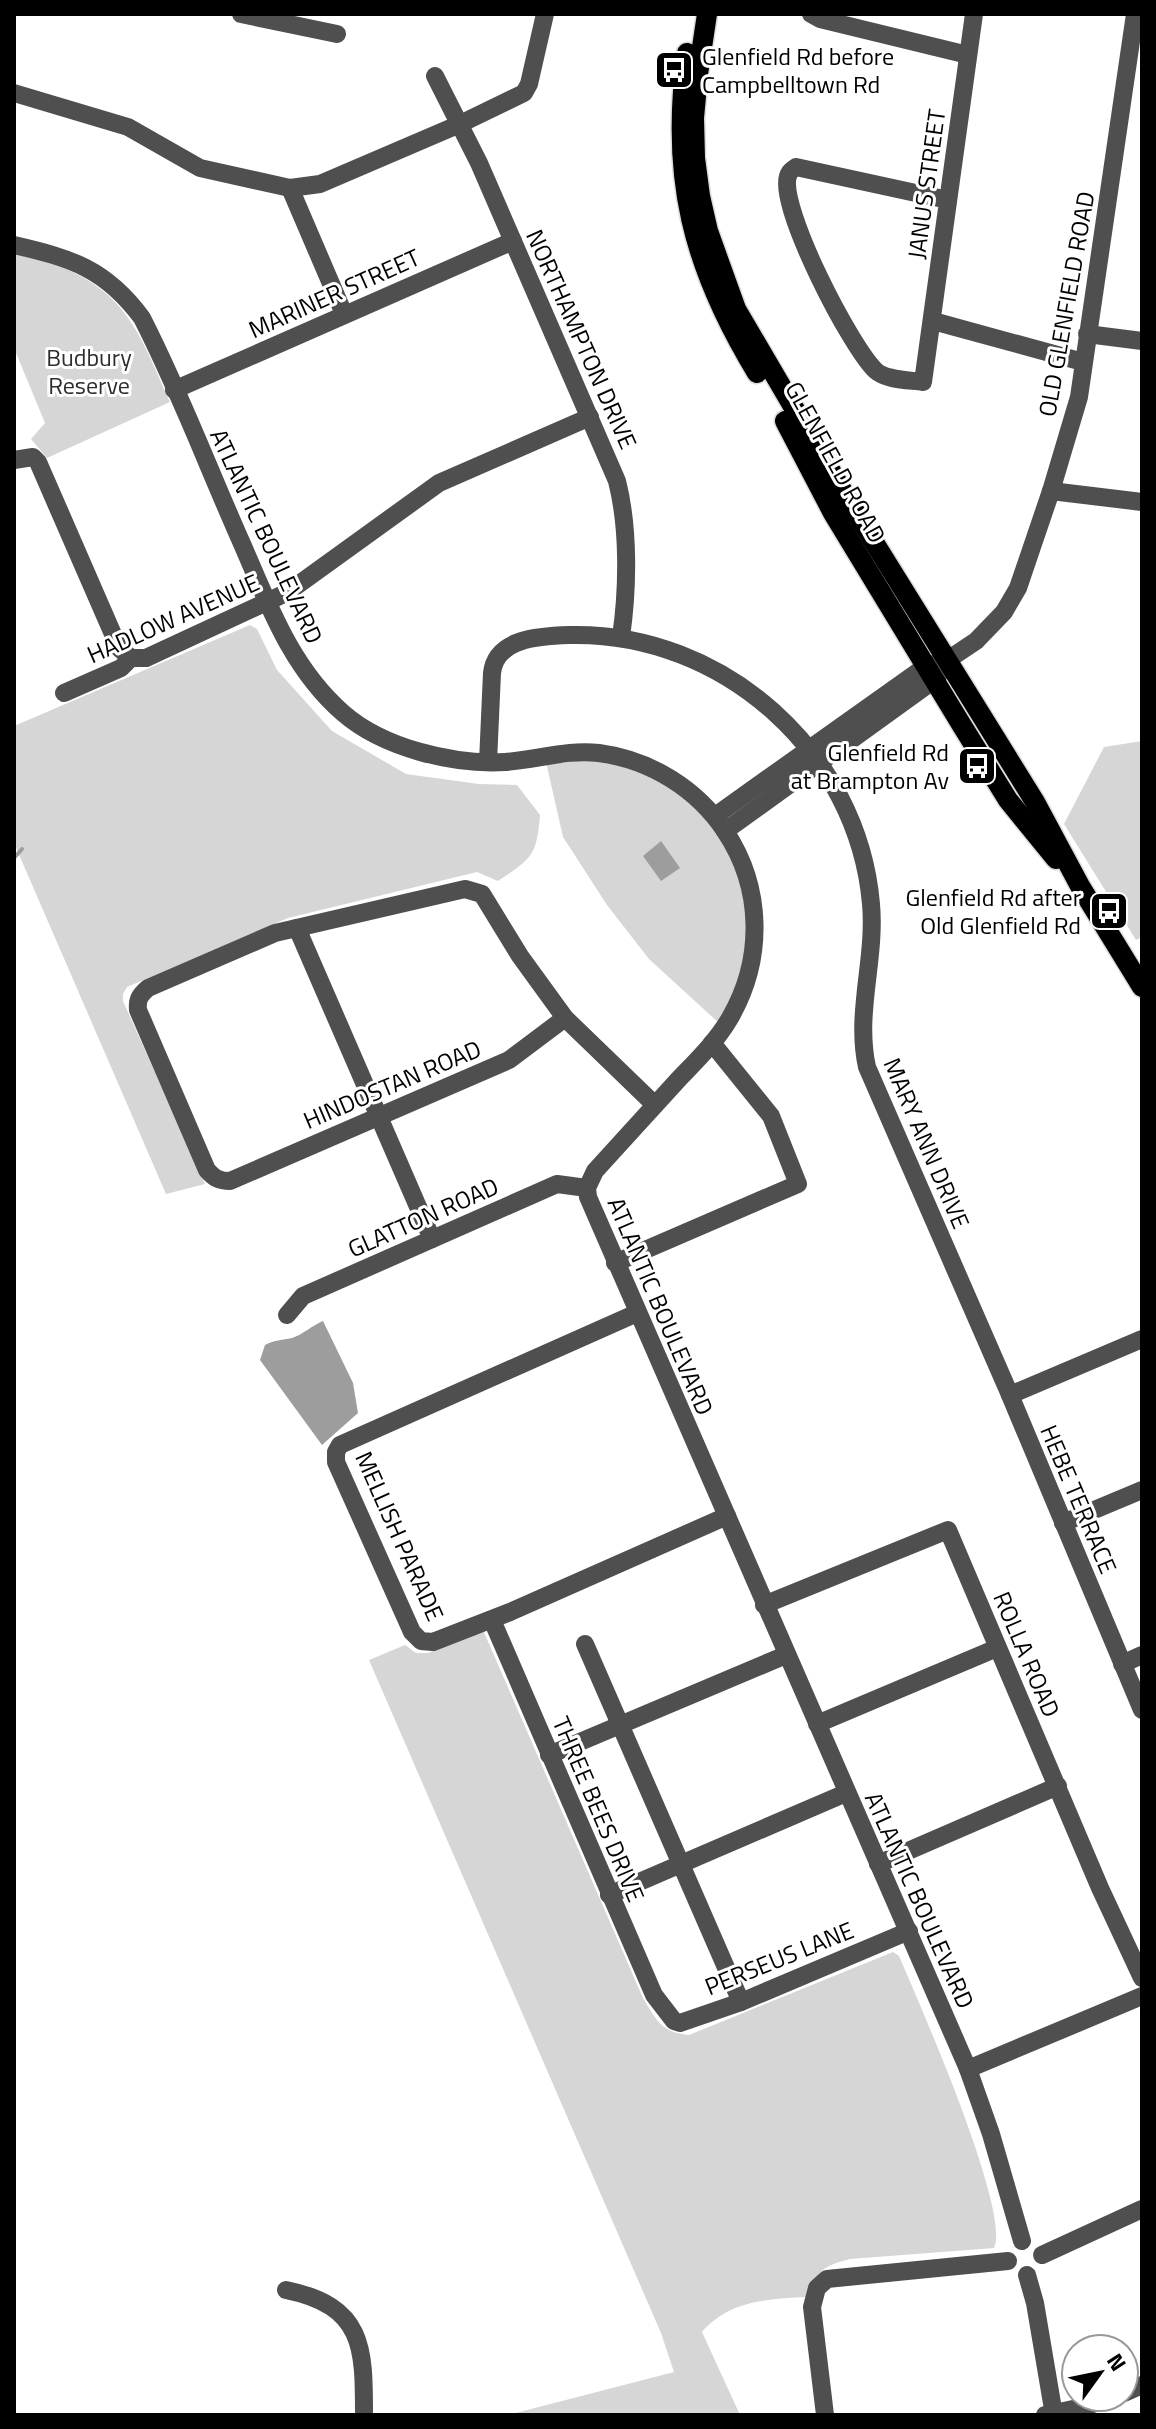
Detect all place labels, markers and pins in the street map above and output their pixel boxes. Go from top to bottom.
place label: Glenfield Rd before Campbelltown Rd [702,38,894,102]
bus stop icon: Glenfield Rd before Campbelltown Rd [653,49,695,91]
place label: Glenfield Rd at Brampton Av [791,734,949,798]
bus stop icon: Glenfield Rd at Brampton Av [956,745,998,787]
place label: Glenfield Rd after Old Glenfield Rd [905,879,1081,943]
bus stop icon: Glenfield Rd after Old Glenfield Rd [1088,890,1130,932]

